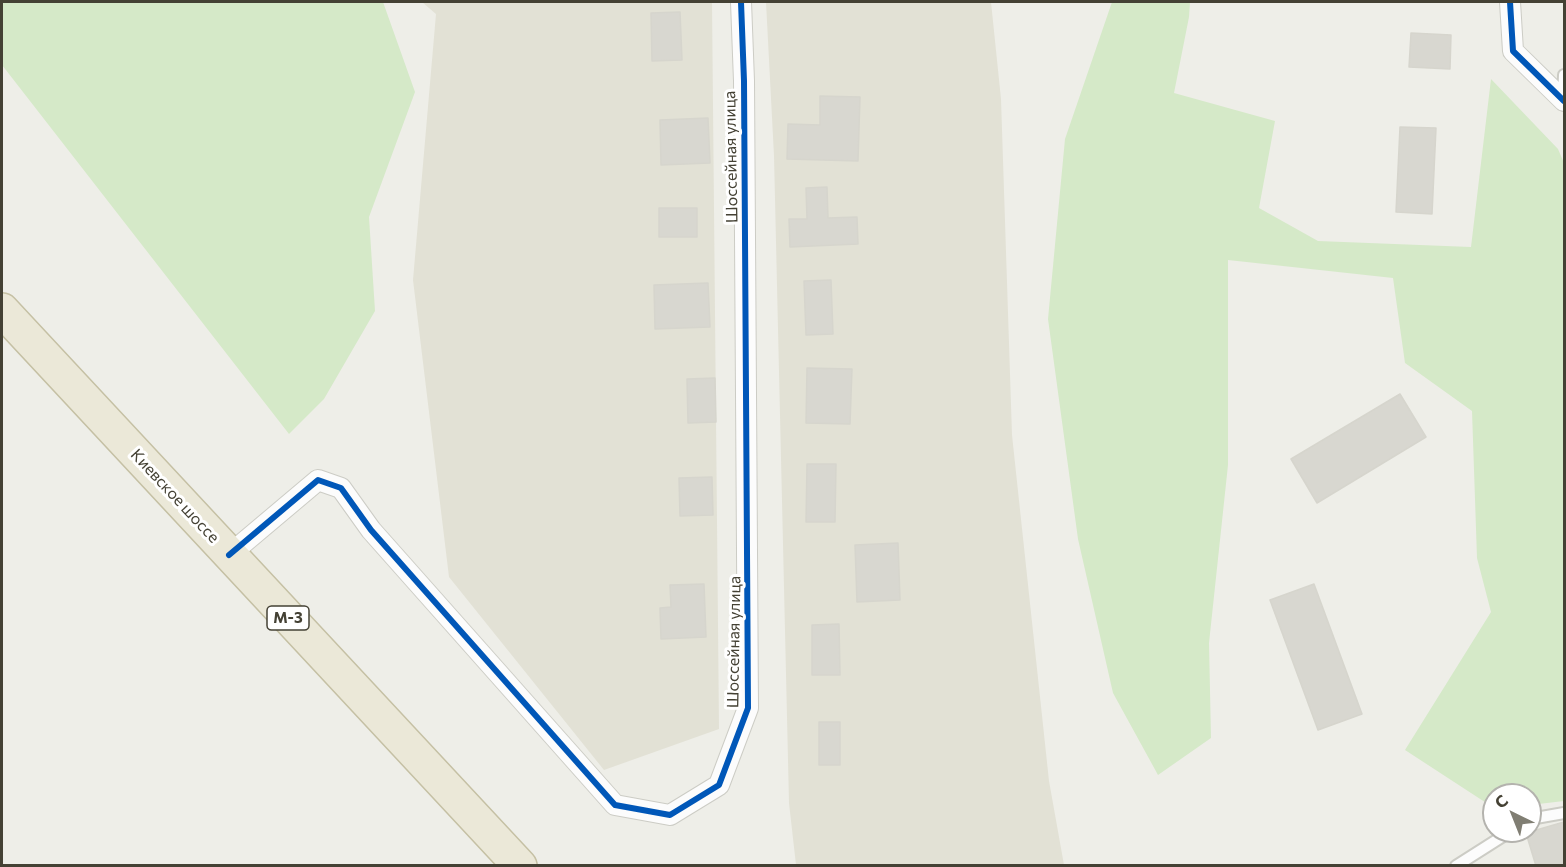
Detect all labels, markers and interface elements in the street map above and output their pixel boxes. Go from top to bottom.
street label: Шоссейная улица [720,91,742,223]
street label: Киевское шоссе [127,445,223,547]
street label: Шоссейная улица [723,576,745,708]
road number: М-3 [267,606,309,630]
north arrow [1482,783,1542,843]
text: С [1490,790,1511,812]

